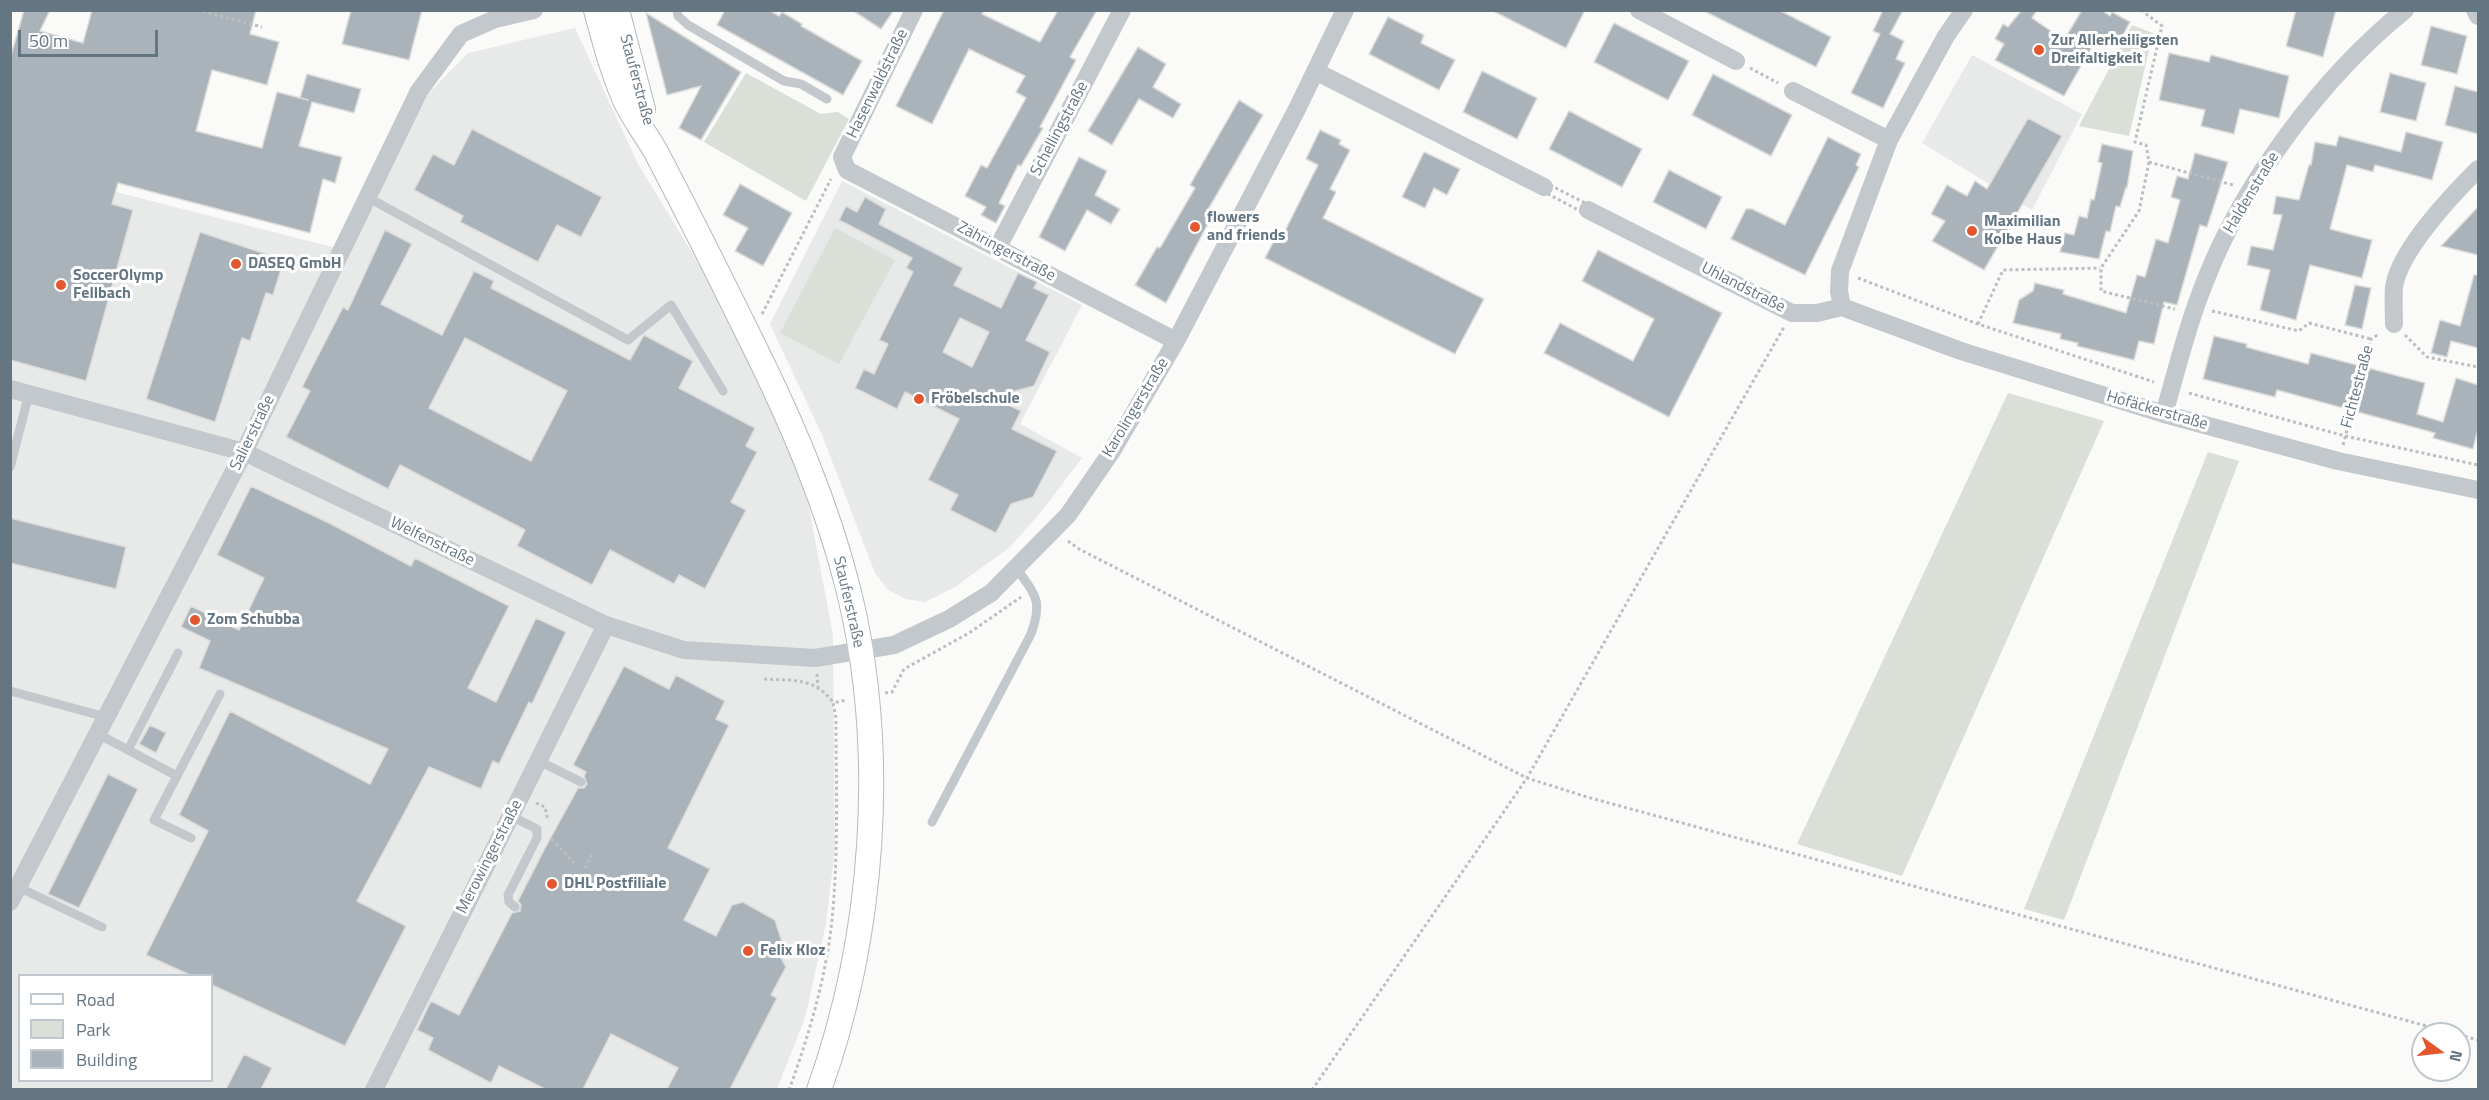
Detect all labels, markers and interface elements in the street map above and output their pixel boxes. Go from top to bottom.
scale bar [21,18,160,56]
street label: Hasenwaldstraße [843,26,913,142]
text: 50 m [29,27,68,54]
place label: Zur Allerheiligsten Dreifaltigkeit [2051,31,2179,69]
street label: Stauferstraße [615,32,657,128]
marker: Zur Allerheiligsten Dreifaltigkeit [2032,43,2046,57]
street label: Schellingstraße [1027,79,1093,179]
street label: Haldenstraße [2220,149,2284,237]
place label: flowers and friends [1207,208,1285,246]
place label: Maximilian Kolbe Haus [1984,212,2062,250]
street label: Zähringerstraße [954,218,1058,286]
marker: flowers and friends [1188,220,1202,234]
marker: Maximilian Kolbe Haus [1965,224,1979,238]
place label: DASEQ GmbH [248,254,342,274]
marker: DASEQ GmbH [229,257,243,271]
street label: Uhlandstraße [1698,259,1788,317]
place label: SoccerOlymp Fellbach [73,266,163,304]
marker: SoccerOlymp Fellbach [54,278,68,292]
street label: Fichtestraße [2338,343,2378,431]
street label: Karolingerstraße [1099,355,1173,461]
street label: Hofäckerstraße [2104,387,2210,435]
place label: Fröbelschule [931,389,1020,409]
street label: Salierstraße [227,392,279,474]
marker: Fröbelschule [912,392,926,406]
street label: Welfenstraße [387,513,477,571]
street label: Stauferstraße [828,554,868,650]
place label: Zom Schubba [207,610,300,630]
marker: Zom Schubba [188,613,202,627]
street label: Merowingerstraße [453,797,527,917]
place label: DHL Postfiliale [564,874,666,894]
marker: DHL Postfiliale [545,877,559,891]
place label: Felix Kloz [760,941,826,961]
marker: Felix Kloz [741,944,755,958]
legend [18,974,213,1082]
text: Road [76,986,115,1013]
text: Park [76,1016,110,1043]
north arrow [2411,1022,2471,1082]
text: Building [76,1046,137,1073]
text: N [2443,1048,2469,1065]

